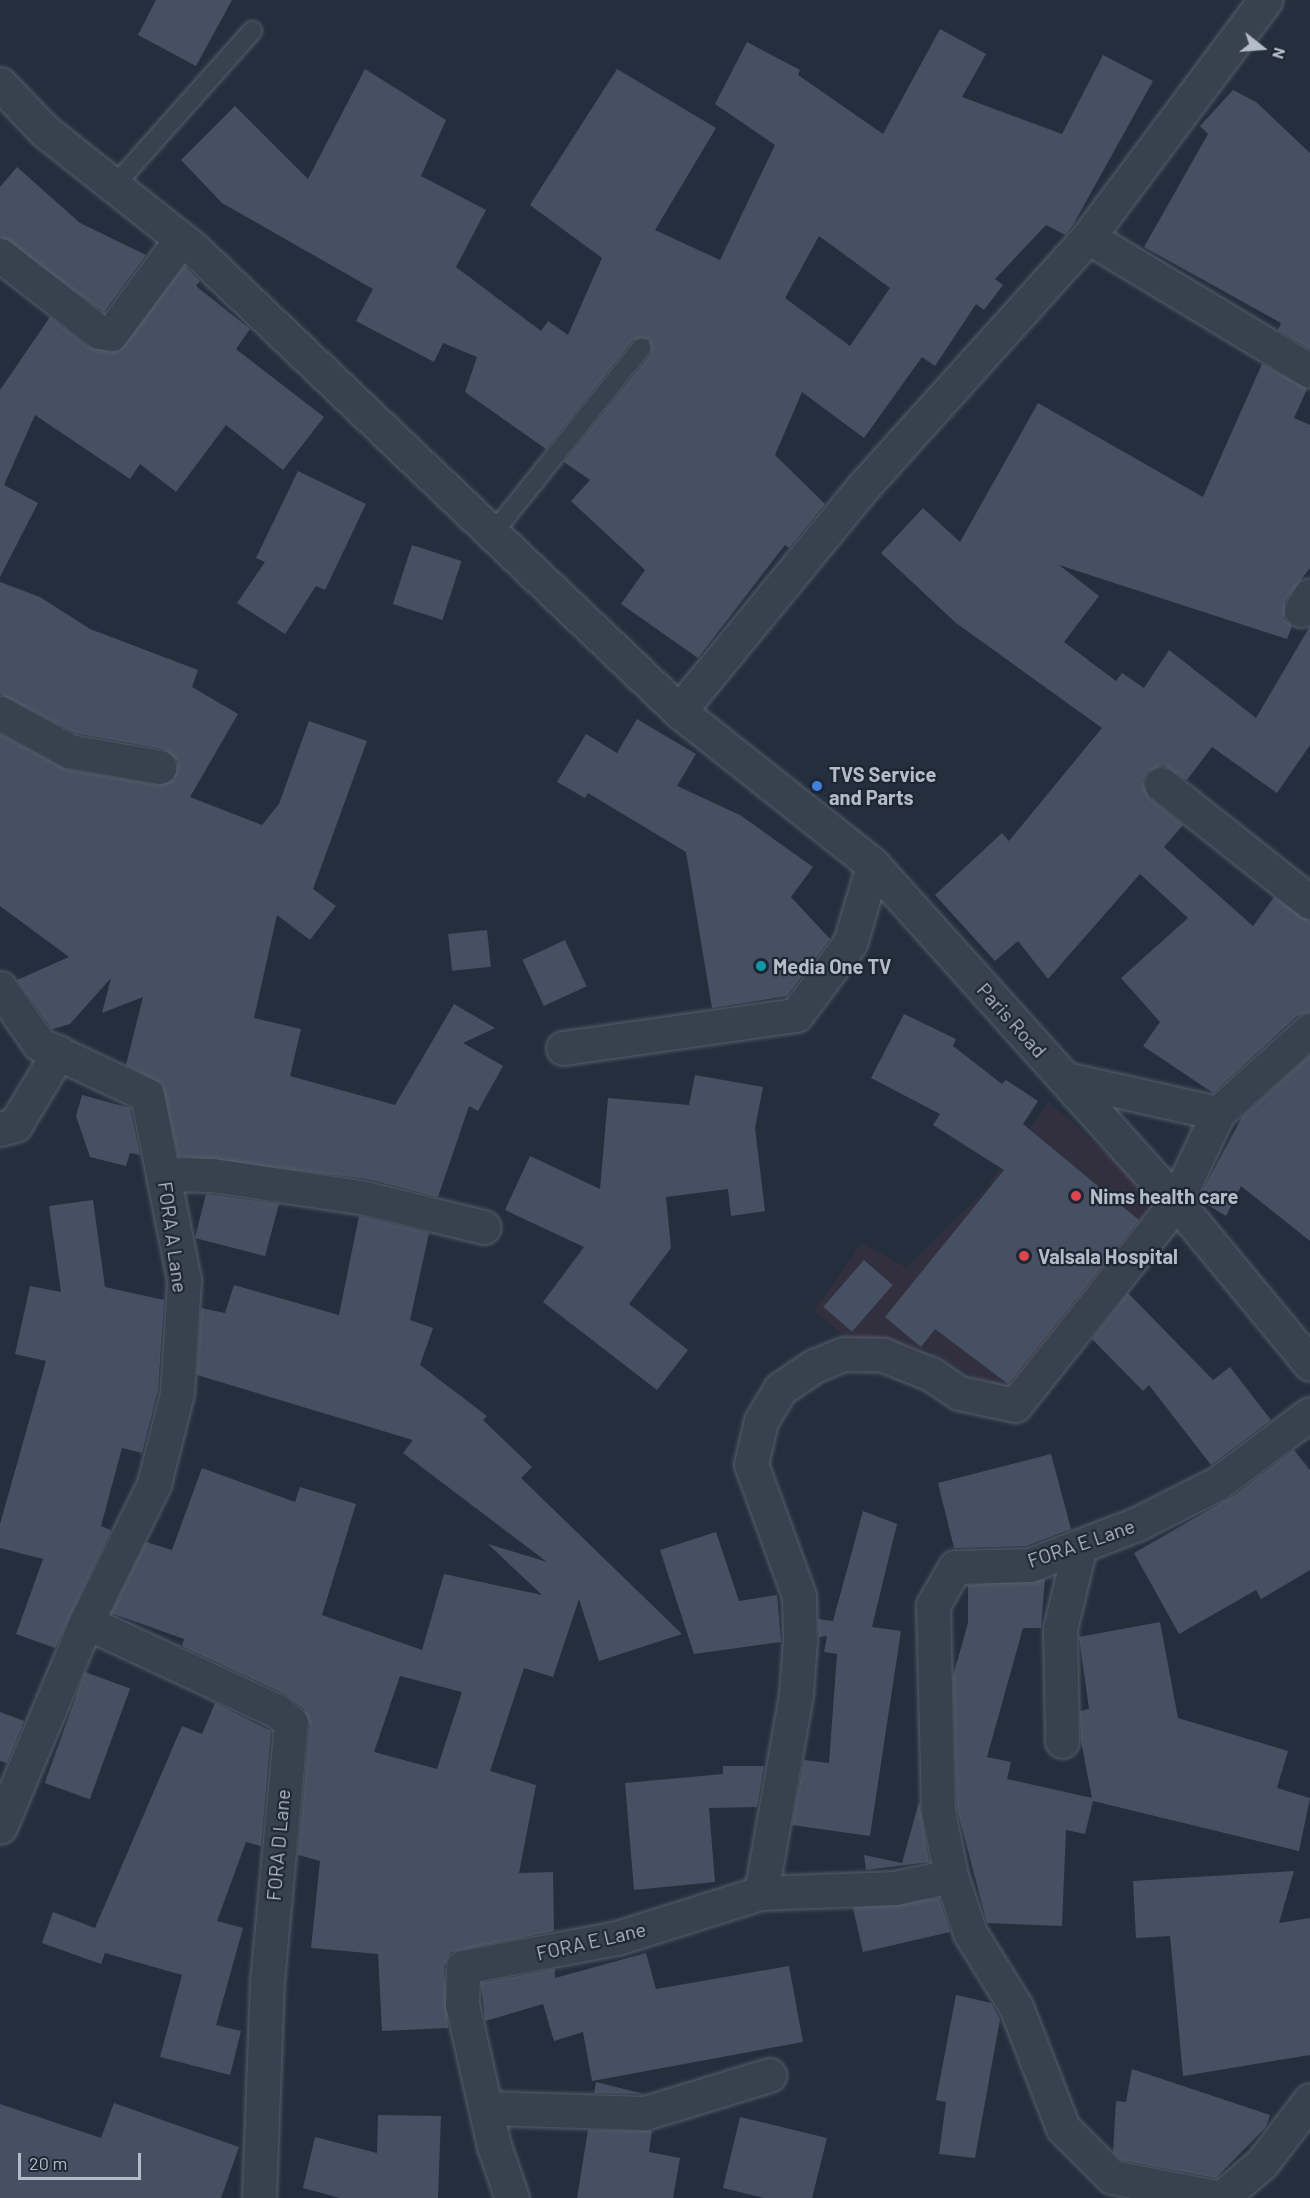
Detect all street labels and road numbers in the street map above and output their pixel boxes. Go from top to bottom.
street label: Paris Road [972,978,1052,1062]
street label: FORA A Lane [153,1180,193,1294]
street label: FORA E Lane [1024,1513,1138,1573]
street label: FORA D Lane [261,1788,295,1902]
street label: FORA E Lane [534,1917,648,1965]

